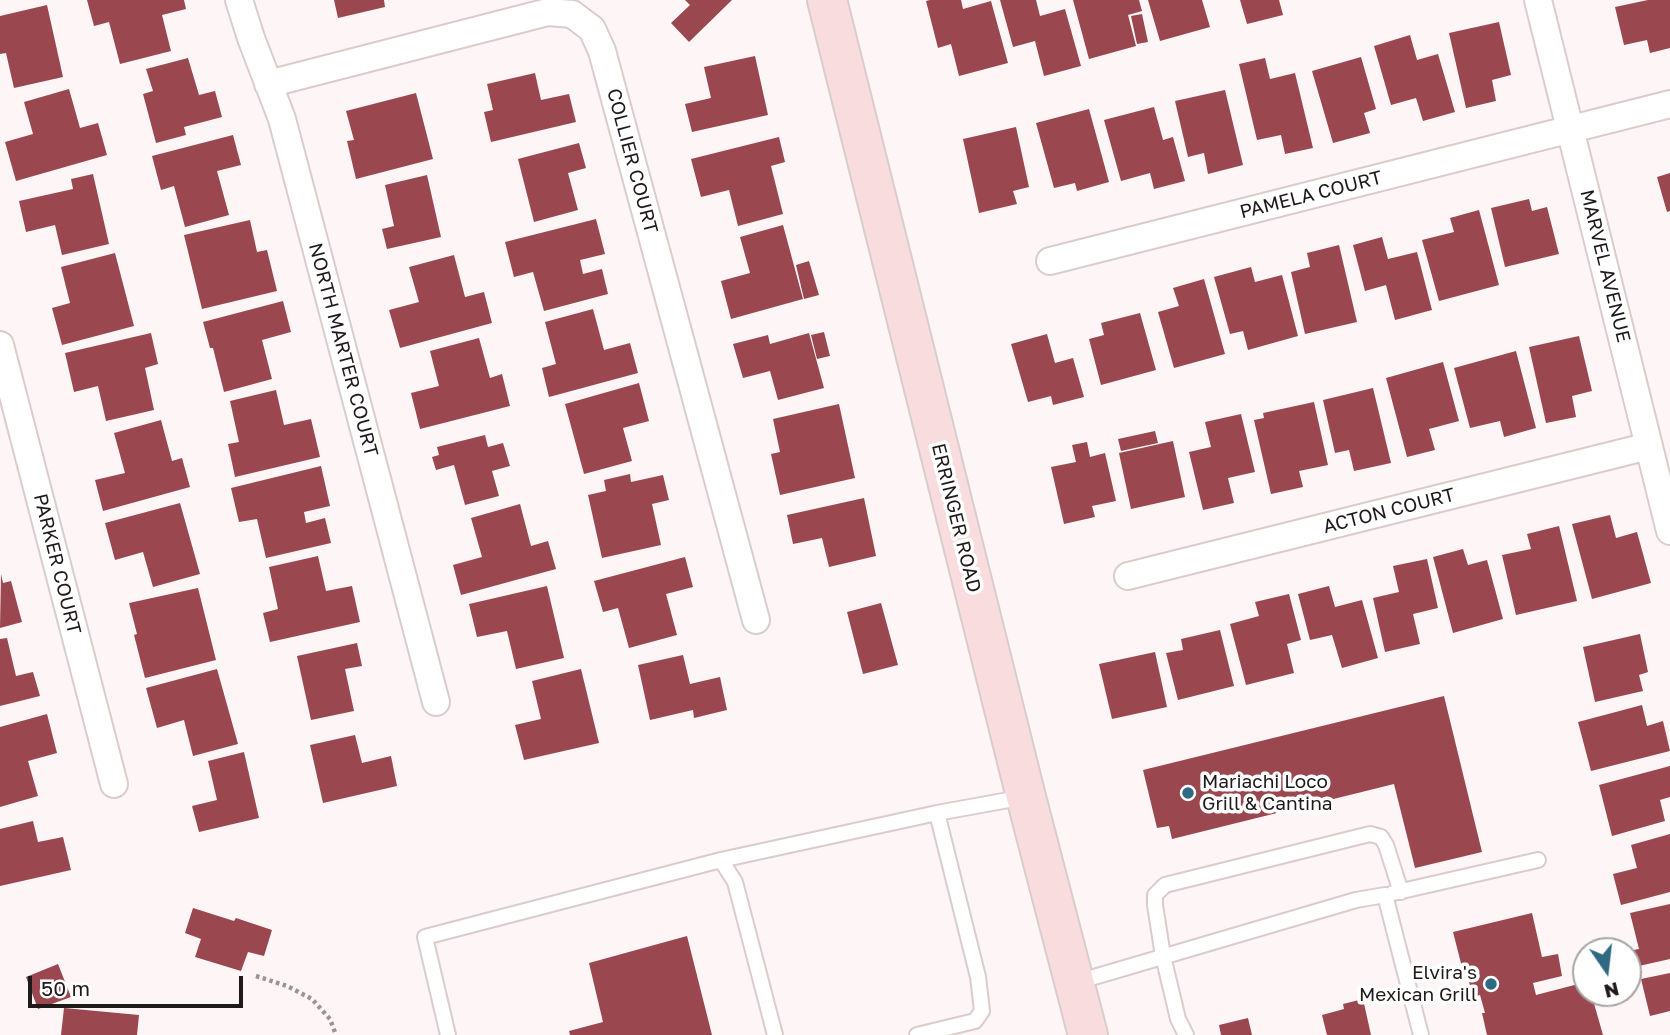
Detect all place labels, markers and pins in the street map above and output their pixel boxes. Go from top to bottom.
place label: Mariachi Loco Grill & Cantina [1202,771,1333,815]
marker: Mariachi Loco Grill & Cantina [1180,785,1196,801]
place label: Elvira's Mexican Grill [1359,962,1477,1006]
marker: Elvira's Mexican Grill [1483,976,1499,992]

